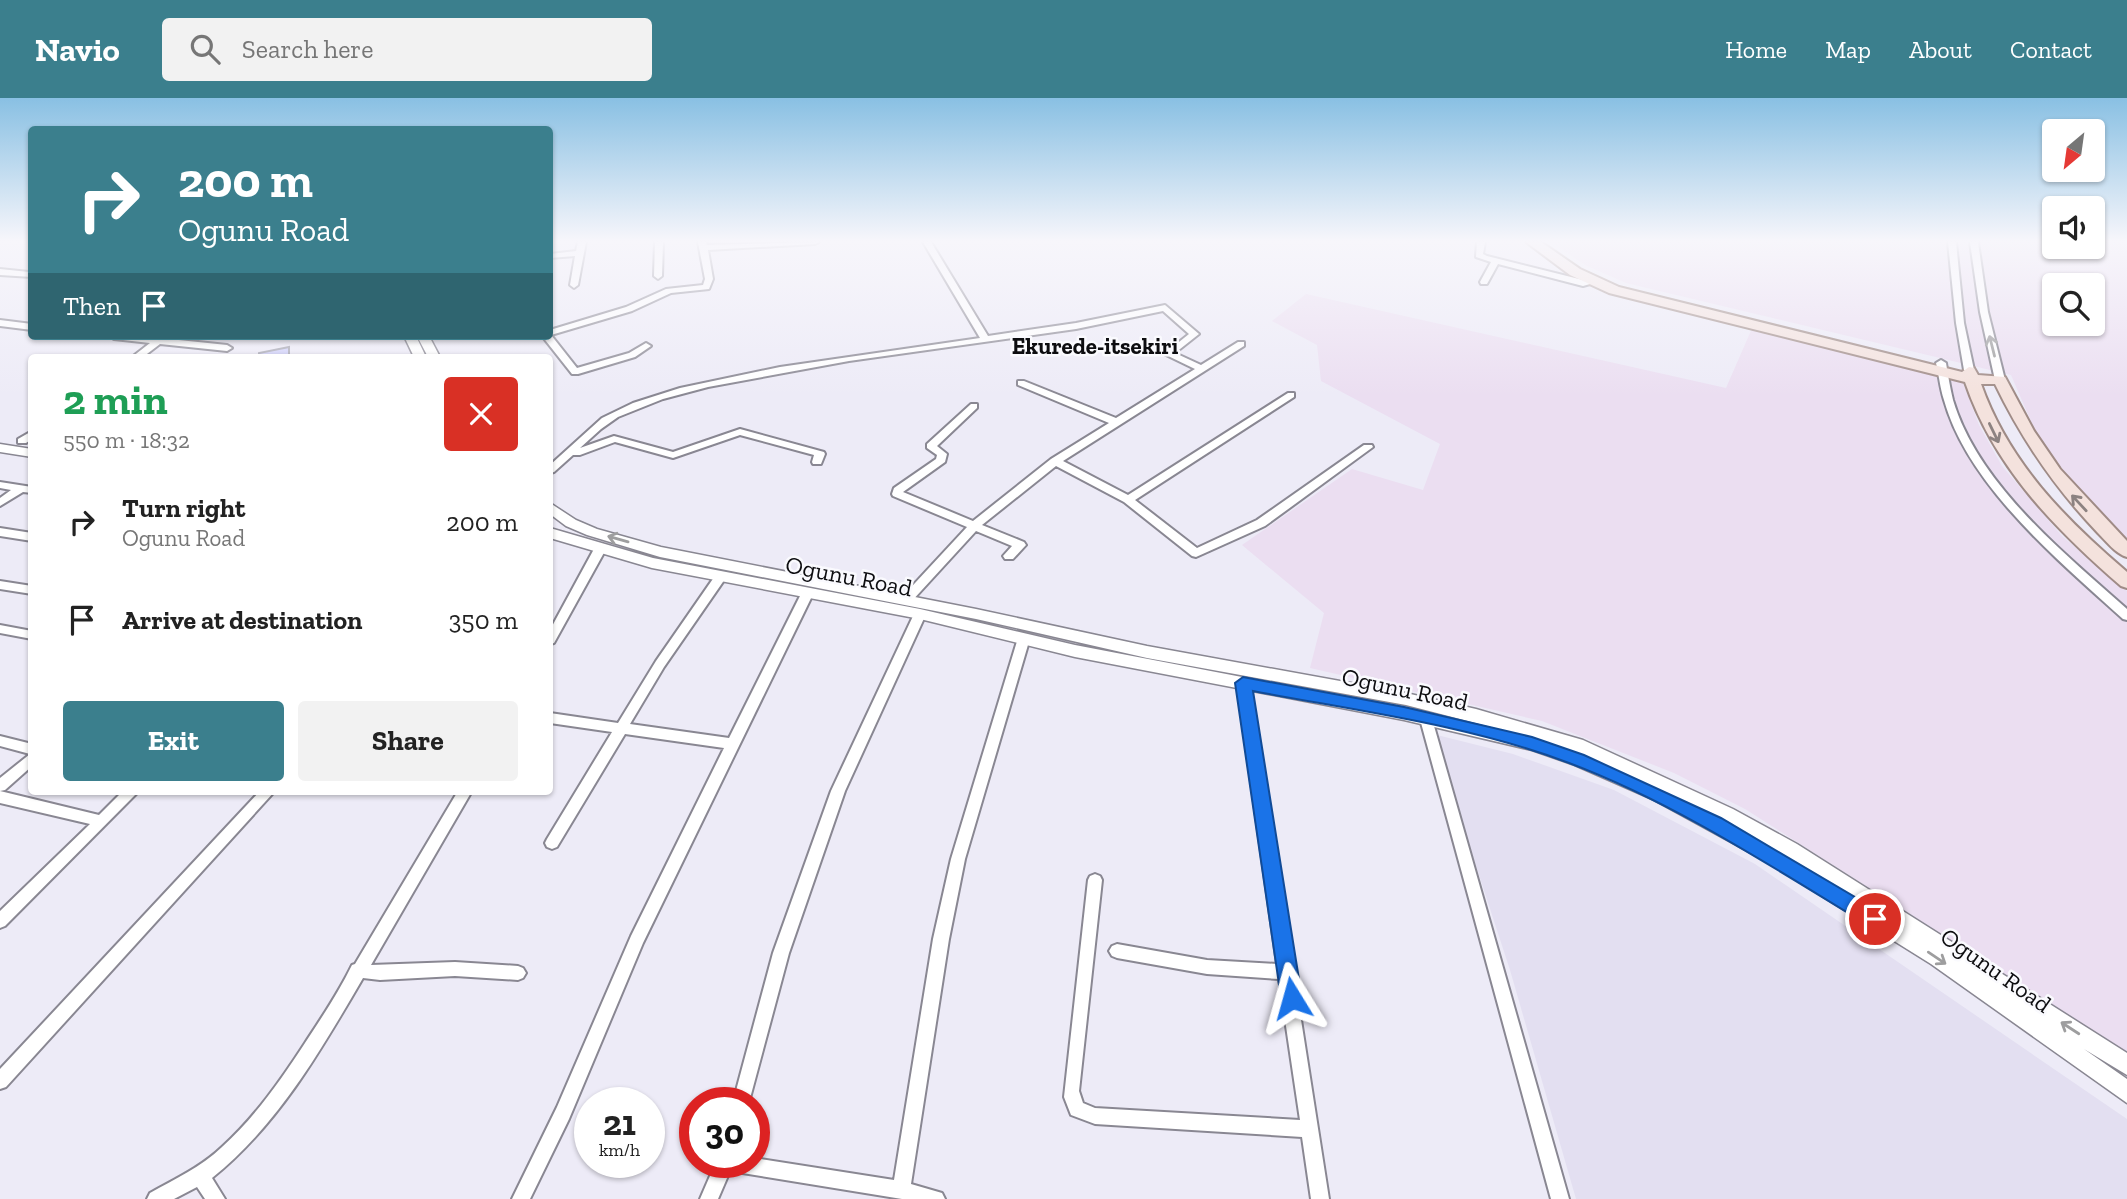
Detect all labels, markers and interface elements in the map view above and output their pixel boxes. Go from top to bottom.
search box [162,18,652,81]
text: Navio [35,30,120,69]
icon: search [186,30,224,68]
text: Search here [242,33,374,65]
text: Home [1725,35,1787,64]
text: Map [1825,35,1871,64]
text: About [1909,35,1972,64]
text: Contact [2010,35,2092,64]
north arrow [2042,119,2105,182]
map controls [2042,119,2105,336]
text: 200 m [178,151,313,210]
icon: right [63,154,154,245]
button: sound [2042,196,2105,259]
text: Ogunu Road [178,211,349,249]
button: search [2042,273,2105,336]
icon: arrive [135,287,173,325]
text: Then [63,290,121,322]
district label: Ekurede-itsekiri [1012,332,1178,360]
one-way arrow [1985,336,1998,358]
text: 2 min [63,374,168,425]
button: close [444,377,518,451]
one-way arrow [1988,422,2002,443]
text: 550 m · 18:32 [63,426,190,454]
text: Turn right [122,492,245,524]
one-way arrow [2070,495,2087,512]
icon: right [63,503,101,541]
text: 200 m [446,506,518,538]
text: Ogunu Road [122,524,245,552]
one-way arrow [608,532,630,545]
street label: Ogunu Road [783,550,915,602]
icon: arrive [63,601,101,639]
text: Arrive at destination [122,604,362,636]
text: 350 m [449,604,518,636]
street label: Ogunu Road [1339,661,1471,717]
button: Exit [63,701,284,781]
button: Share [298,701,518,781]
pin [1845,889,1905,949]
icon: arrive [1856,900,1894,938]
street label: Ogunu Road [1935,921,2057,1019]
one-way arrow [1926,951,1946,965]
position arrow [1255,961,1329,1035]
one-way arrow [2060,1021,2080,1035]
speed limit sign: 30 [679,1087,770,1178]
text: 21 [603,1102,636,1144]
text: km/h [599,1139,640,1161]

